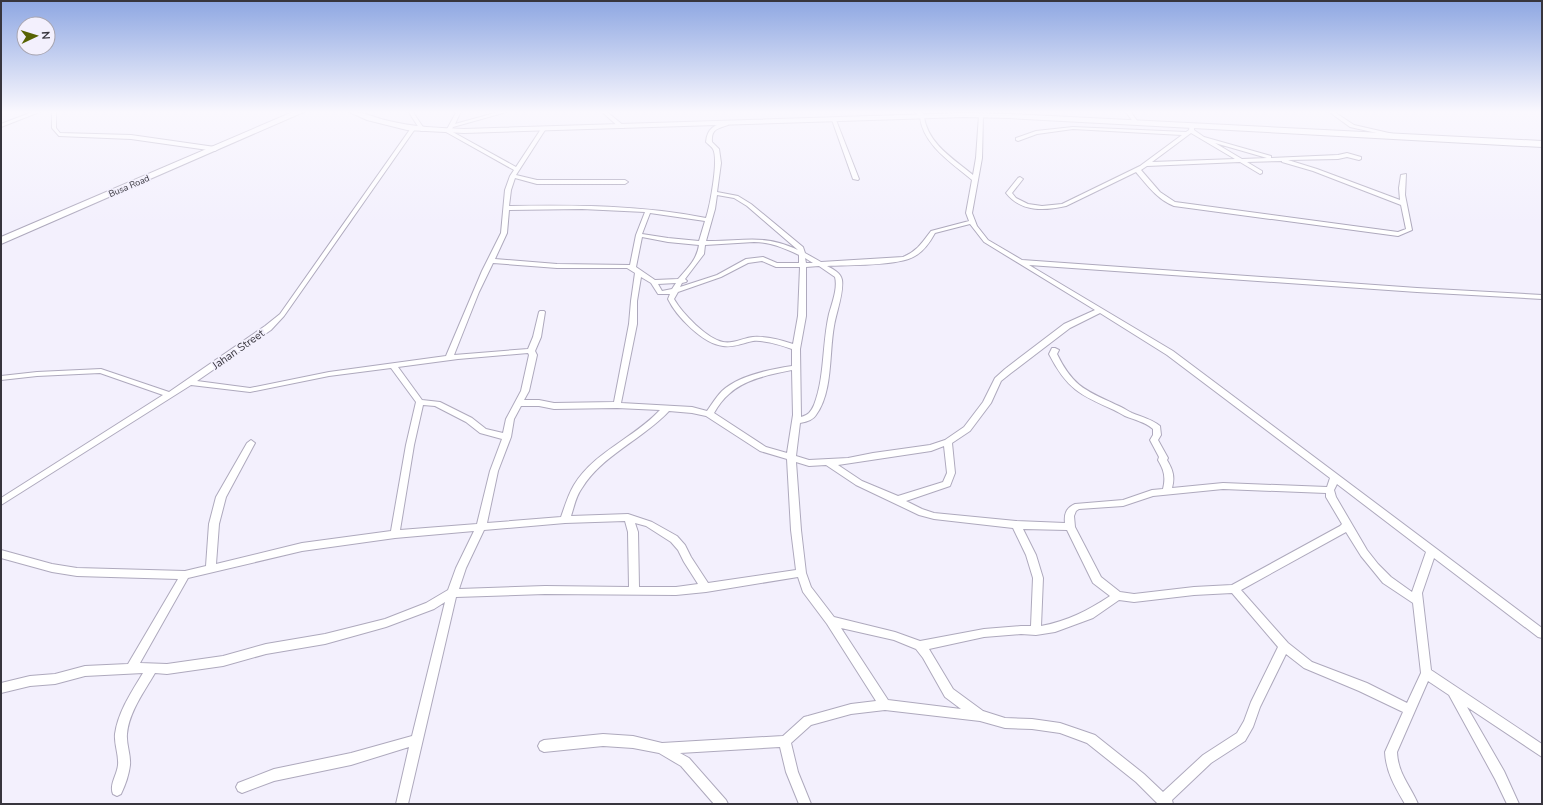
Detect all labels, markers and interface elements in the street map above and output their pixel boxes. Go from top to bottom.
north arrow [16,16,56,56]
text: N [38,31,53,40]
street label: Busa Road [107,172,151,200]
street label: Jahan Street [208,326,268,373]

